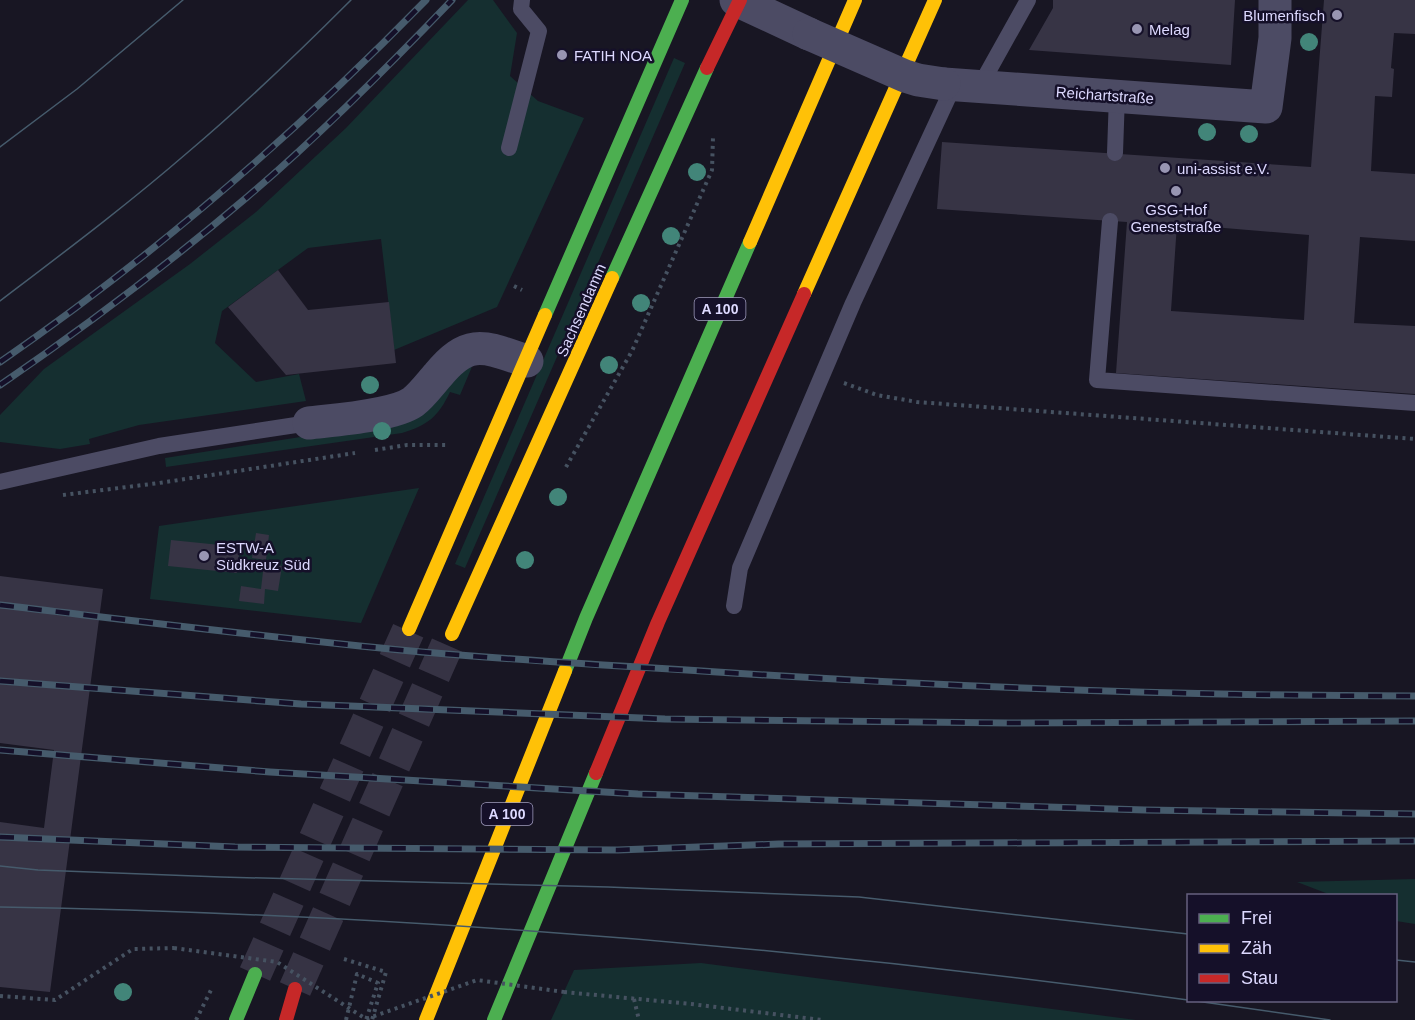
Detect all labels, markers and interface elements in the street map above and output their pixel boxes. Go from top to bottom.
place label: Blumenfisch [1243,7,1325,24]
marker: Blumenfisch [1330,8,1344,22]
place label: Melag [1149,21,1190,38]
marker: Melag [1130,22,1144,36]
place label: FATIH NOA [574,47,652,64]
marker: FATIH NOA [555,48,569,62]
street label: Reichartstraße [1055,83,1155,107]
place label: uni-assist e.V. [1177,160,1270,177]
marker: uni-assist e.V. [1158,161,1172,175]
marker: GSG-Hof Geneststraße [1169,184,1183,198]
place label: GSG-Hof Geneststraße [1131,201,1221,235]
street label: Sachsendamm [553,261,609,359]
road number: A 100 [694,298,746,320]
place label: ESTW-A Südkreuz Süd [216,539,310,573]
marker: ESTW-A Südkreuz Süd [197,549,211,563]
road number: A 100 [482,803,532,825]
legend [1187,894,1397,1002]
text: Frei [1241,908,1272,928]
text: Zäh [1241,938,1272,958]
text: Stau [1241,968,1278,988]

